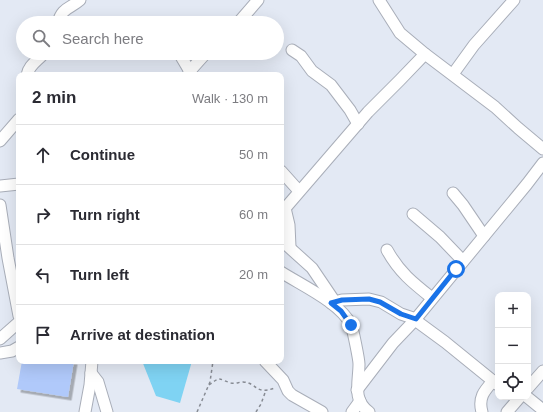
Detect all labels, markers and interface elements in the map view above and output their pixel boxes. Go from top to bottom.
search box [16,16,284,60]
icon: search [30,27,52,49]
text: Search here [62,30,144,47]
text: 2 min [32,88,76,107]
text: Walk · 130 m [192,91,268,106]
icon: ahead [32,144,54,166]
text: Continue [70,146,135,163]
text: 50 m [239,147,268,162]
icon: right [32,204,54,226]
text: Turn right [70,206,140,223]
text: 60 m [239,207,268,222]
route start [447,260,465,278]
icon: left [32,264,54,286]
text: Turn left [70,266,129,283]
text: 20 m [239,267,268,282]
map controls [495,292,531,400]
button: + [495,292,531,328]
route end [342,316,360,334]
icon: arrive [32,324,54,346]
text: Arrive at destination [70,326,215,343]
button: − [495,328,531,364]
button: locate [495,364,531,400]

